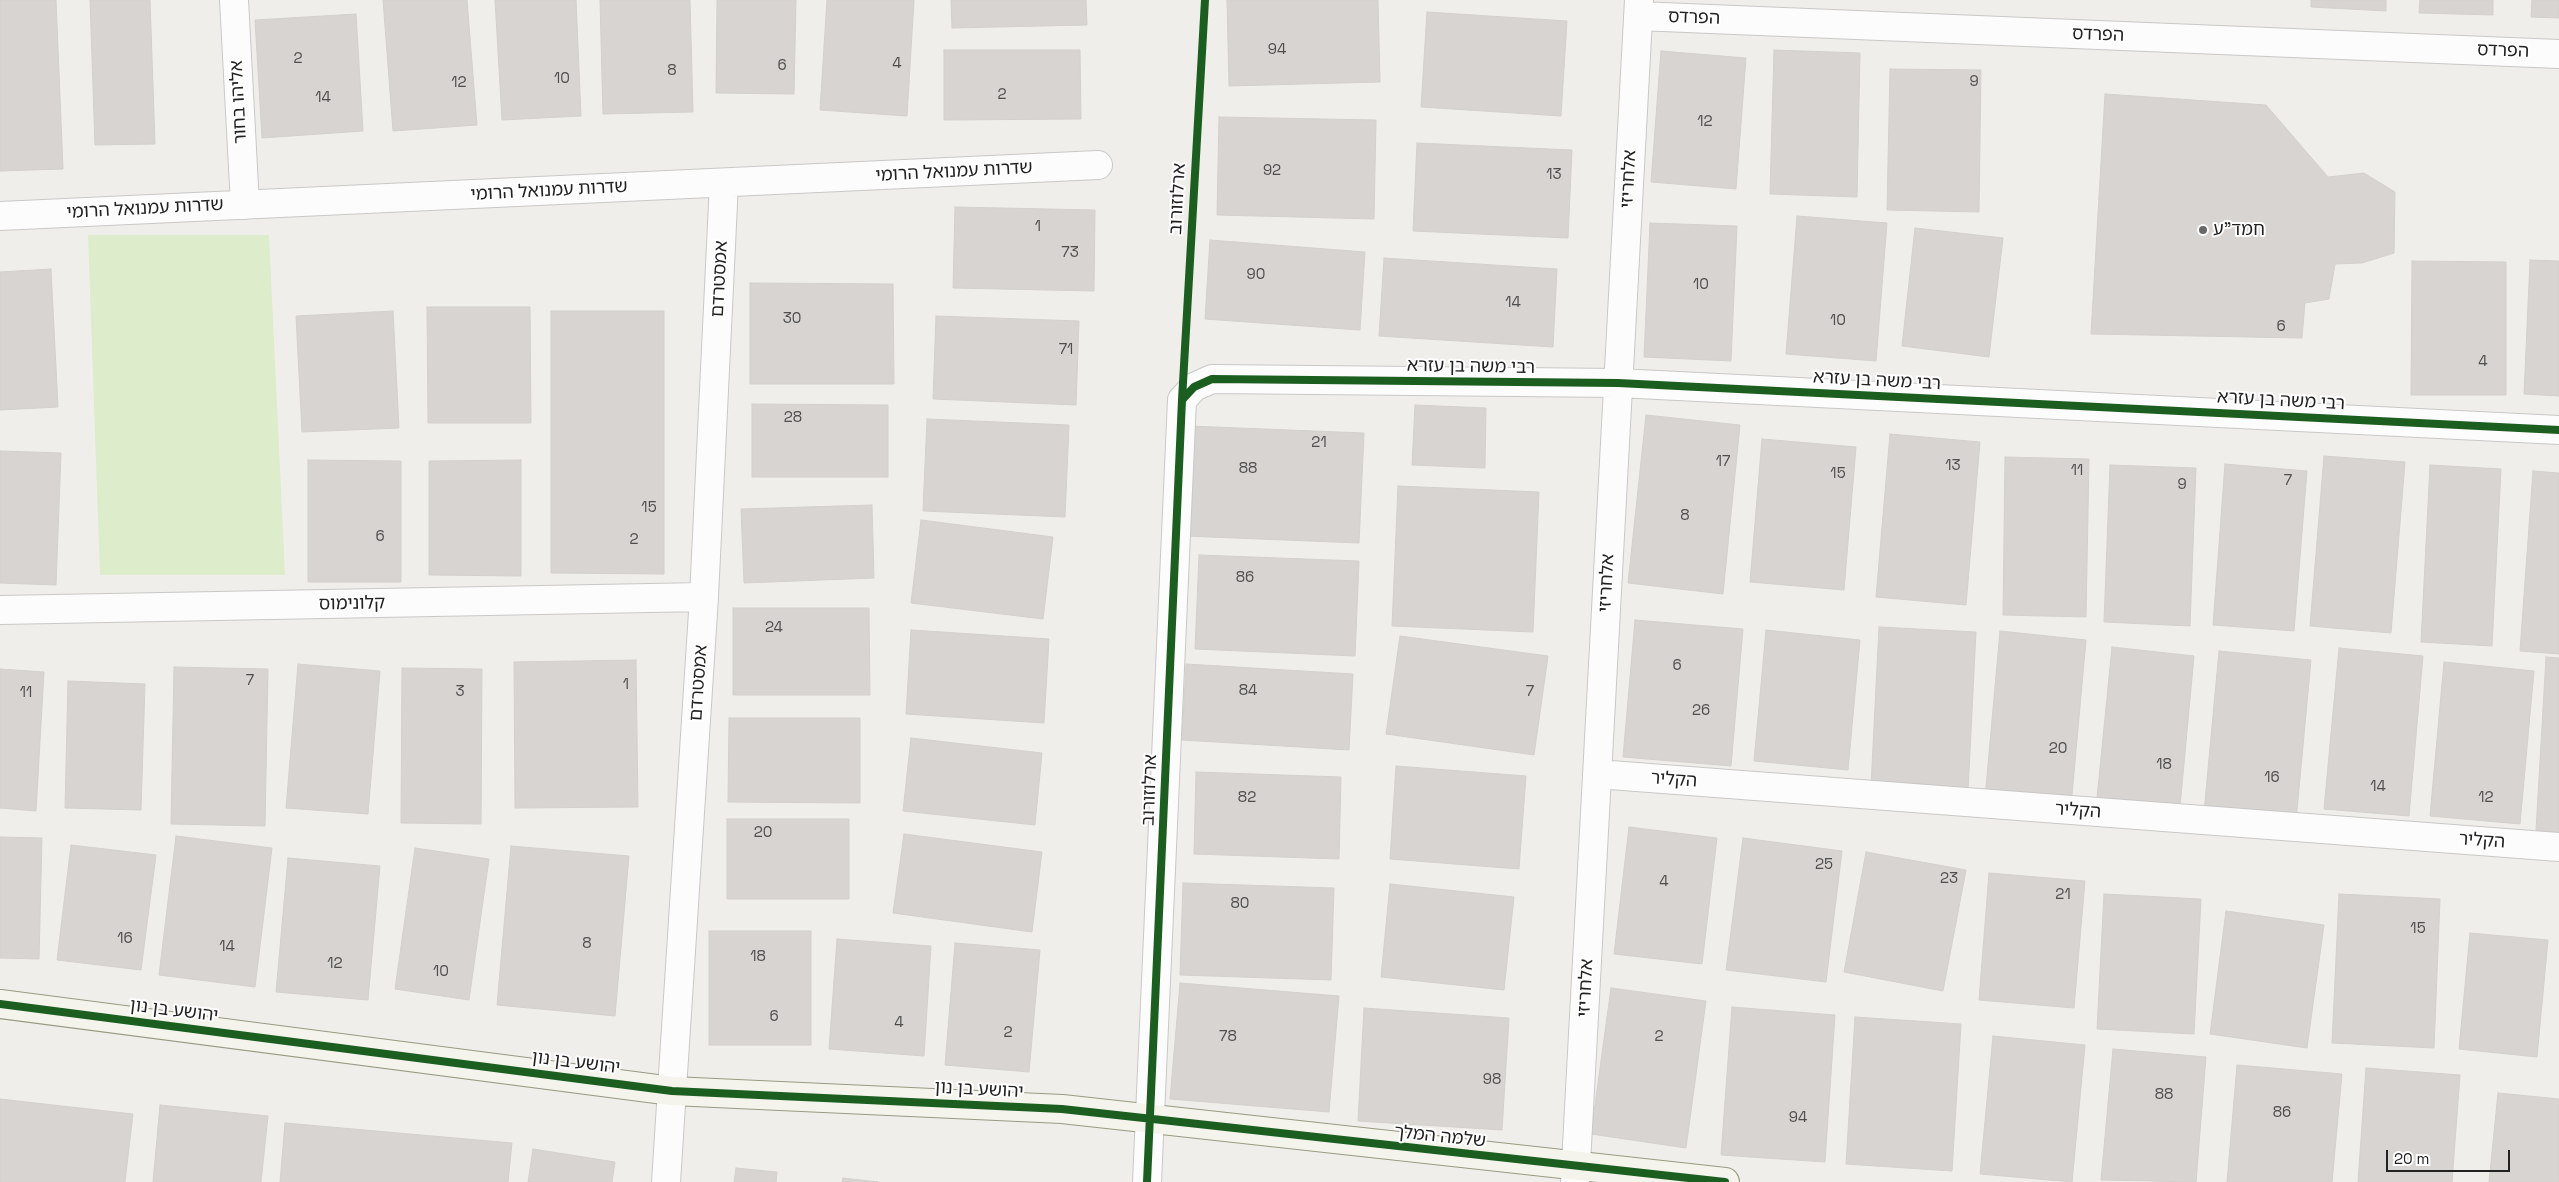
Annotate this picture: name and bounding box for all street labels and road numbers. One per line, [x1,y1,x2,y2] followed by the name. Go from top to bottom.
[1668,6,1720,30] street label: הפרדס
[2072,23,2124,47] street label: הפרדס
[2477,39,2529,63] street label: הפרדס
[226,60,252,144] street label: אליהו בחור
[1617,149,1641,209] street label: אלחריזי
[875,157,1033,187] street label: שדרות עמנואל הרומי
[1165,163,1191,235] street label: ארלוזורוב
[470,176,628,206] street label: שדרות עמנואל הרומי
[66,194,224,224] street label: שדרות עמנואל הרומי
[707,240,733,318] street label: אמסטרדם
[1407,355,1535,379] street label: רבי משה בן עזרא
[1812,367,1942,395] street label: רבי משה בן עזרא
[2216,387,2346,415] street label: רבי משה בן עזרא
[1595,553,1619,613] street label: אלחריזי
[319,593,385,615] street label: קלונימוס
[686,644,712,722] street label: אמסטרדם
[1138,754,1162,826] street label: ארלוזורוב
[1650,768,1698,792] street label: הקליר
[2054,799,2102,823] street label: הקליר
[2458,829,2506,853] street label: הקליר
[1574,958,1598,1018] street label: אלחריזי
[128,995,220,1027] street label: יהושע בן נון
[530,1047,622,1079] street label: יהושע בן נון
[934,1077,1024,1103] street label: יהושע בן נון
[1393,1121,1487,1153] street label: שלמה המלך

